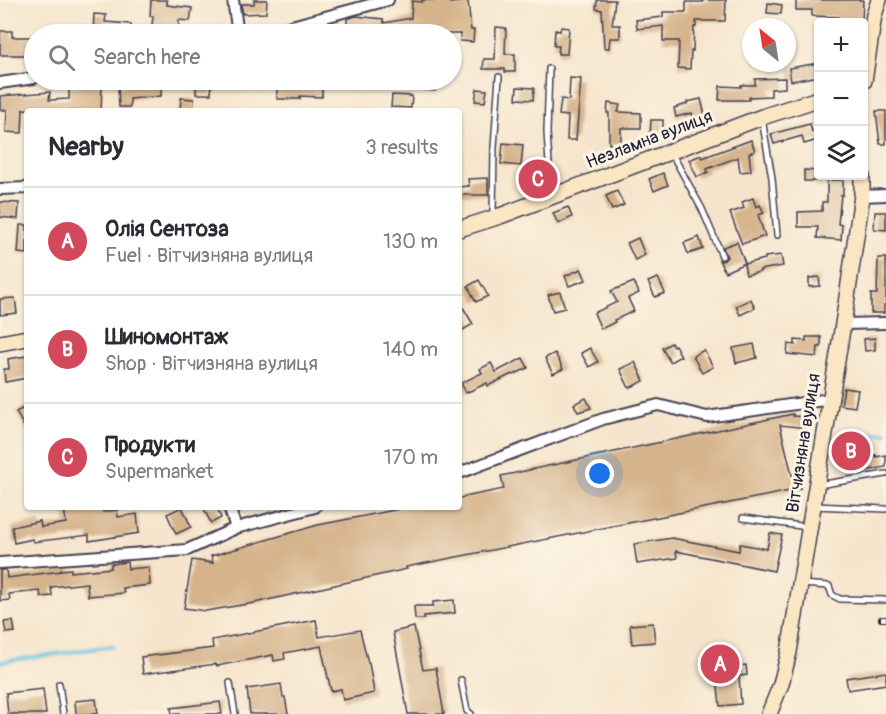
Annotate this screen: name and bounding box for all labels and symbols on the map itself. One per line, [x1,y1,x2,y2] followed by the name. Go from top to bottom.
[742,18,796,72] north arrow
[583,105,716,174] street label: Незламна вулиця
[518,156,558,201] pin: C
[781,372,826,514] street label: Вітчизняна вулиця
[832,428,870,474] pin: B
[585,459,614,488] your location
[700,642,740,686] pin: A

